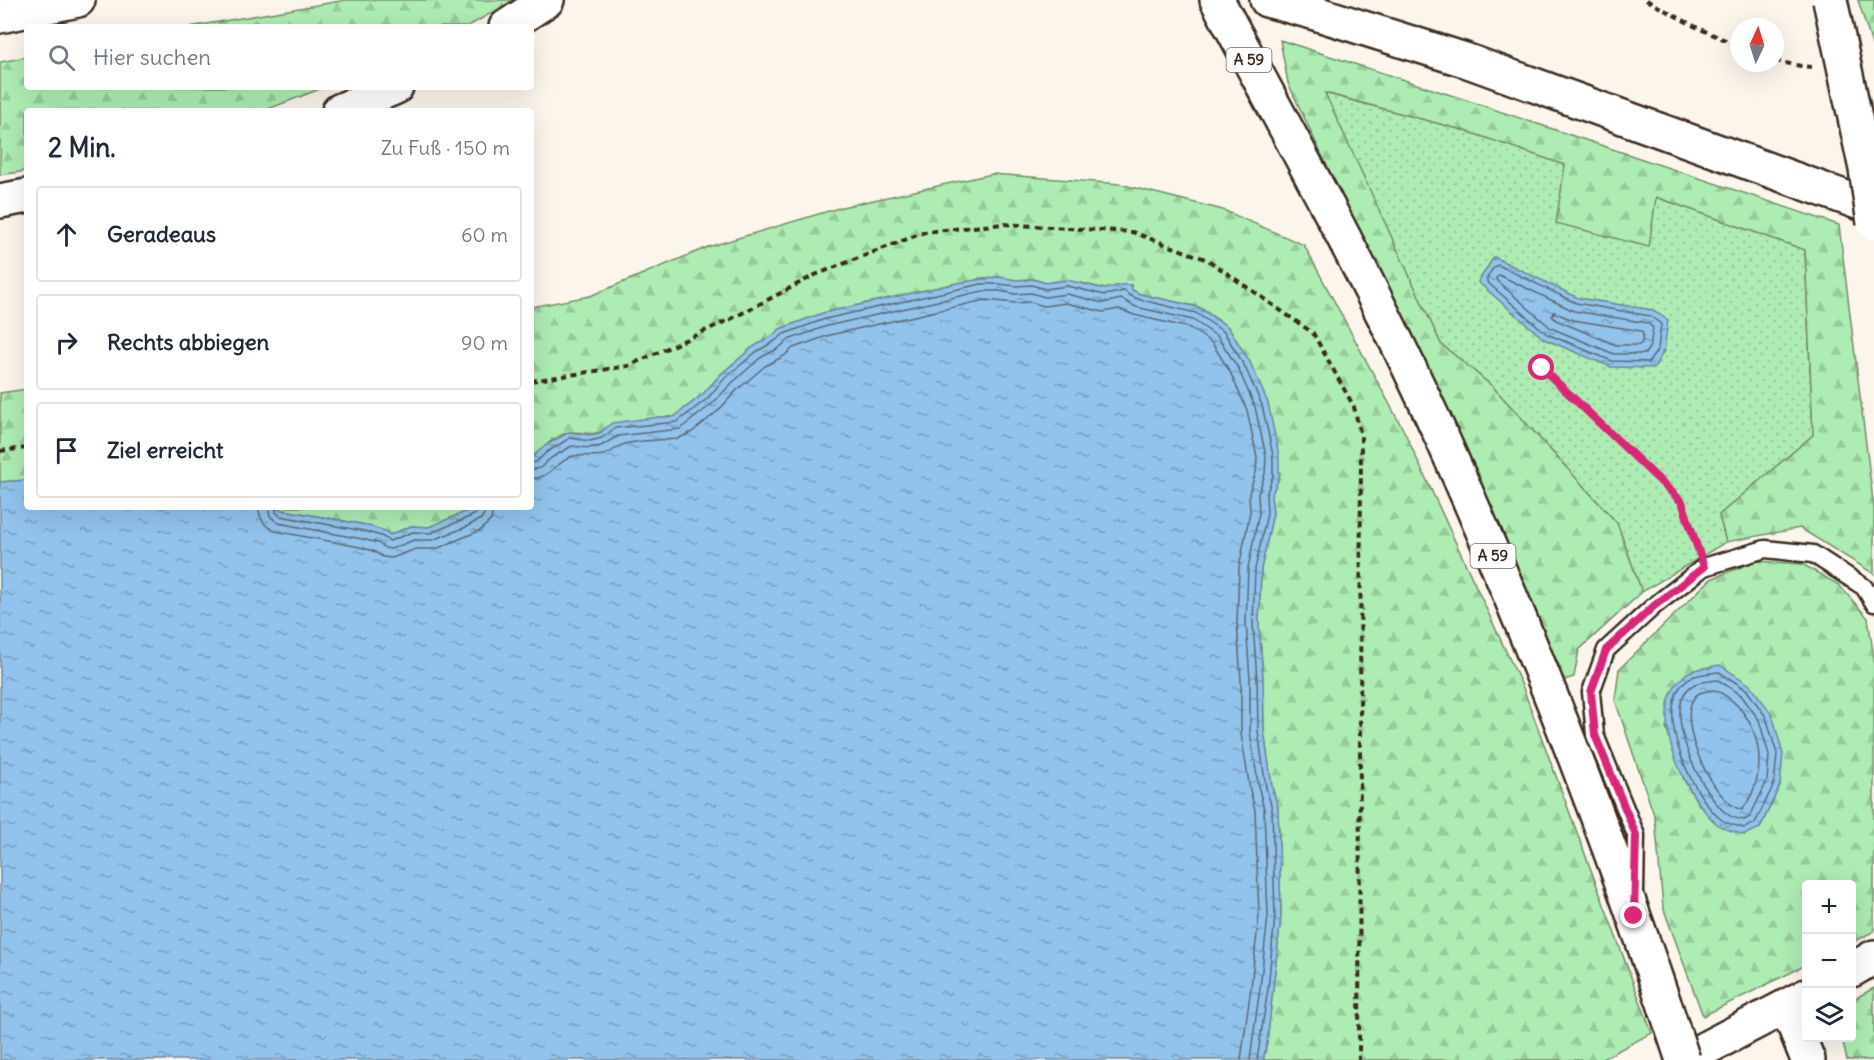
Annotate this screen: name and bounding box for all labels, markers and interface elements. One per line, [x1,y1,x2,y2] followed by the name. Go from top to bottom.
[1730,18,1784,72] north arrow
[24,24,534,90] search box
[45,41,78,74] icon: search
[93,43,211,71] text: Hier suchen
[1226,48,1272,72] road number: A 59
[48,131,116,164] text: 2 Min.
[381,135,510,160] text: Zu Fuß · 150 m
[50,218,83,251] icon: ahead
[107,220,216,248] text: Geradeaus
[461,222,508,247] text: 60 m
[50,326,83,359] icon: right
[107,328,269,356] text: Rechts abbiegen
[461,330,508,355] text: 90 m
[1528,354,1554,380] route start
[50,434,83,467] icon: arrive
[107,436,224,464] text: Ziel erreicht
[1470,544,1516,568] road number: A 59
[1802,880,1856,1042] map controls
[1802,880,1856,934] button: +
[1620,902,1646,928] route end
[1802,934,1856,988] button: −
[1802,988,1856,1042] button: layers

